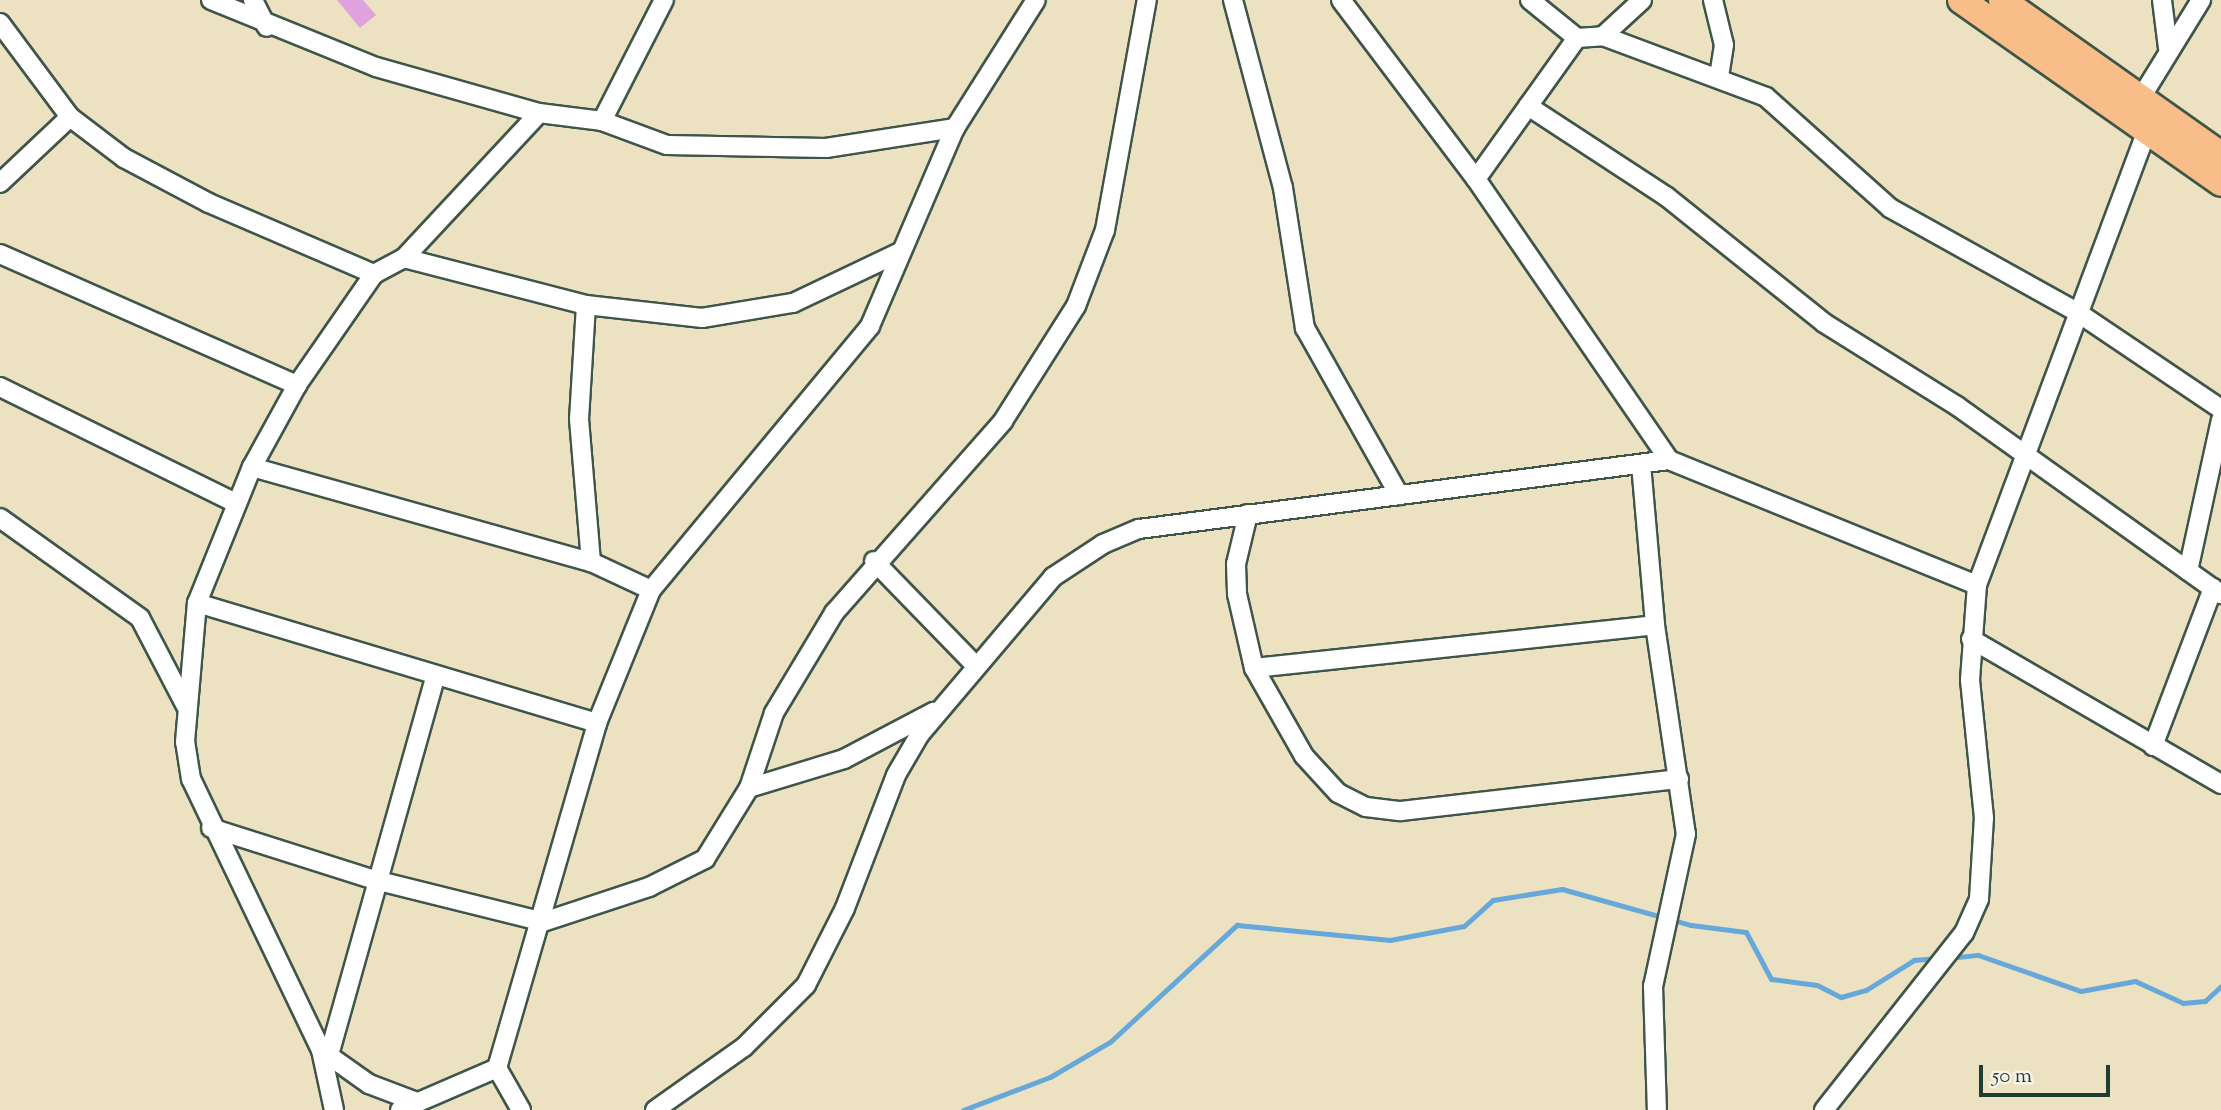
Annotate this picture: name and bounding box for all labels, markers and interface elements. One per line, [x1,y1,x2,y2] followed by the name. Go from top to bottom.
[1983,1050,2114,1094] scale bar
[1992,1062,2032,1092] text: 50 m

